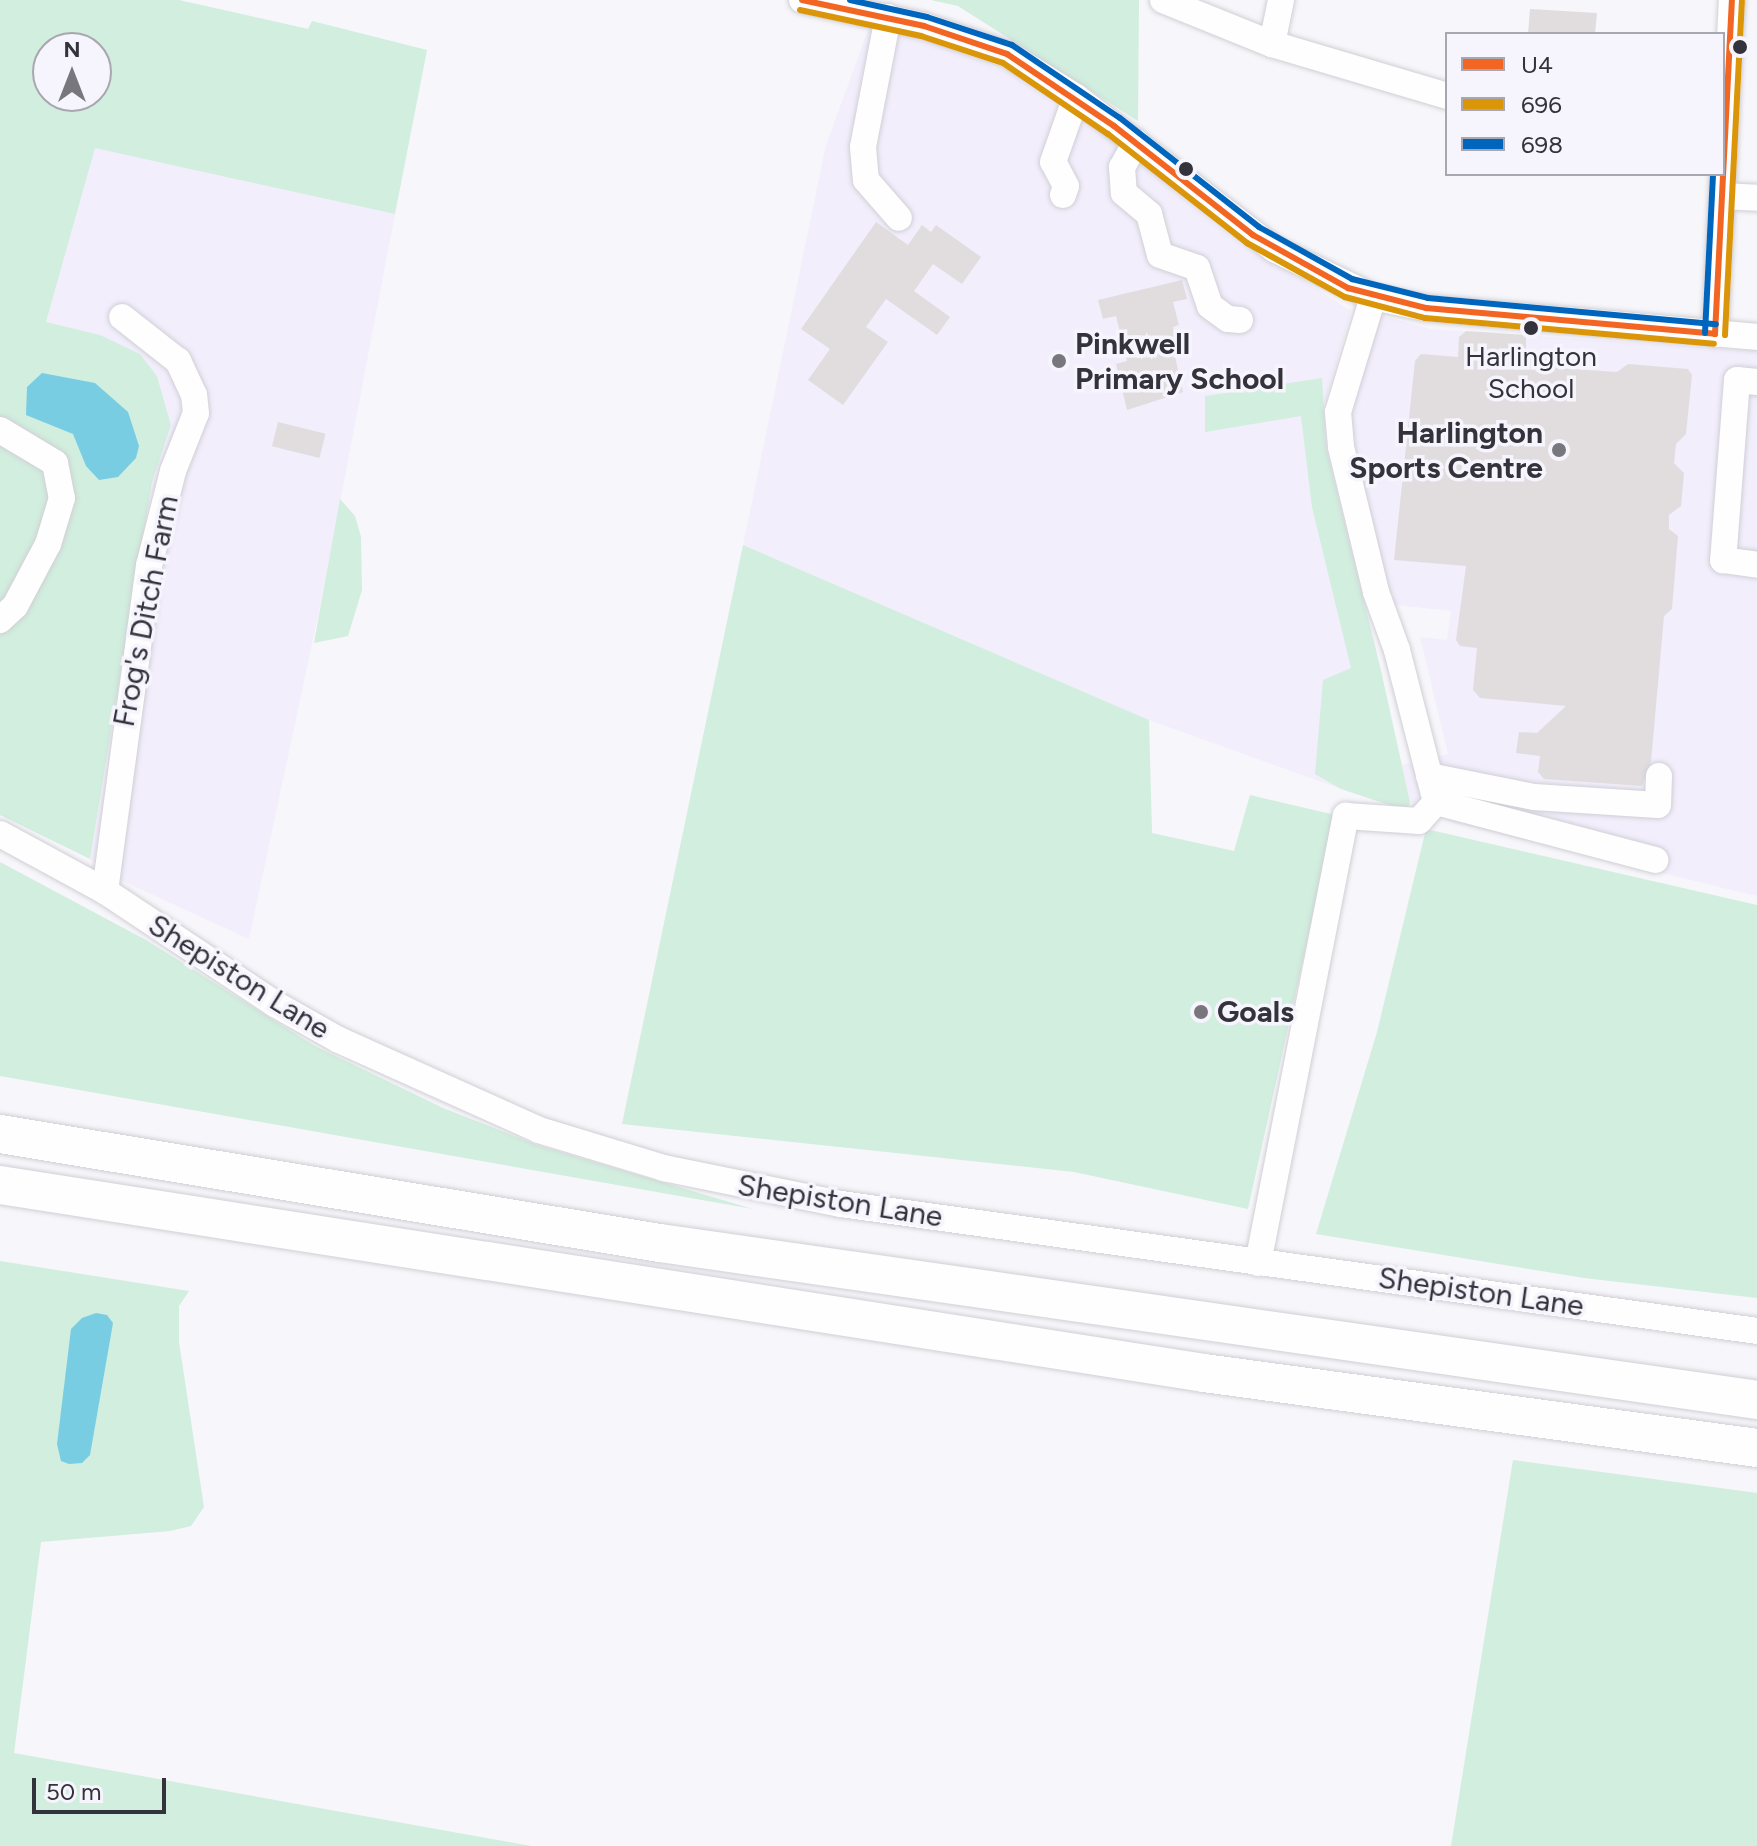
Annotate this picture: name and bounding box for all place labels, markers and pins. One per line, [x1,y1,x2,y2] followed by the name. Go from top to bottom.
[1732,39,1748,55] unlabelled marker
[1178,161,1194,177] unlabelled marker
[1523,320,1539,336] marker: Harlington School
[1075,326,1284,396] place label: Pinkwell Primary School
[1465,339,1597,405] place label: Harlington School
[1050,352,1068,370] marker: Pinkwell Primary School
[1349,415,1543,486] place label: Harlington Sports Centre
[1550,441,1568,459] marker: Harlington Sports Centre
[1217,994,1294,1030] place label: Goals
[1192,1003,1210,1021] marker: Goals

